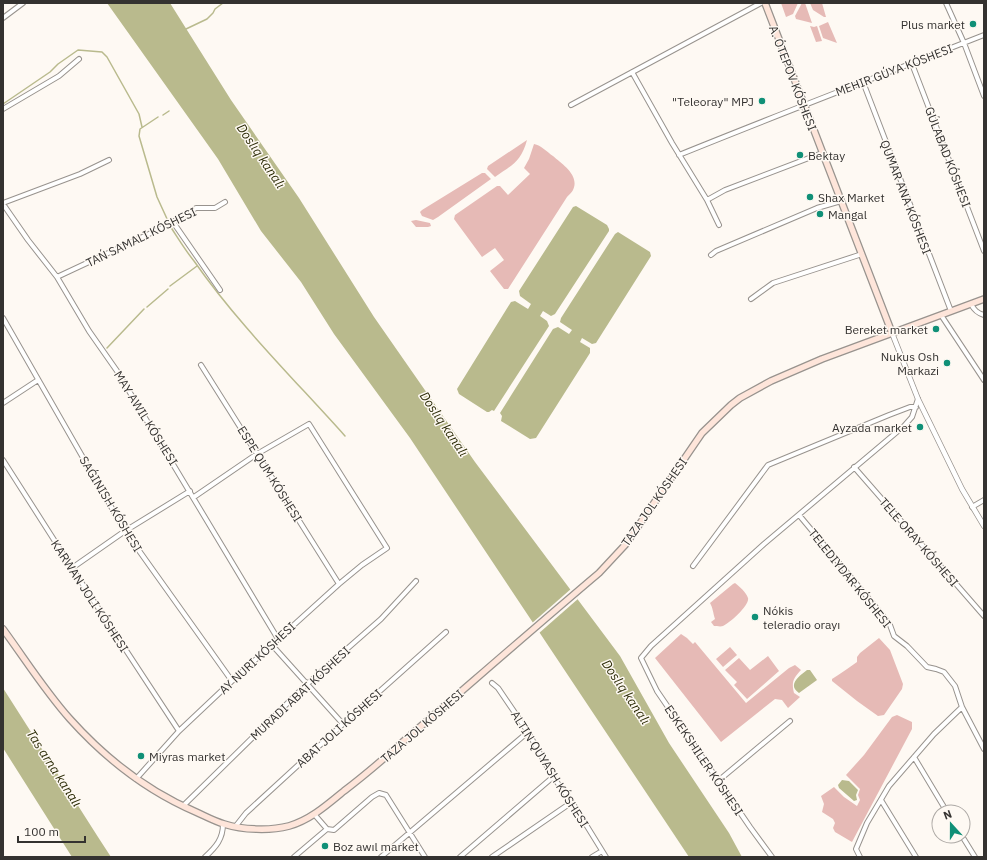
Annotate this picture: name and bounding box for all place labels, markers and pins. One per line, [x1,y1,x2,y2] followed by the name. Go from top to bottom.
[901,17,965,32] place label: Plus market
[968,19,978,29] marker: Plus market
[672,94,754,109] place label: "Teleoray" MPJ
[757,96,767,106] marker: "Teleoray" MPJ
[808,148,845,163] place label: Bektay
[795,150,805,160] marker: Bektay
[818,190,885,205] place label: Shax Market
[805,192,815,202] marker: Shax Market
[828,207,867,222] place label: Mangal
[815,209,825,219] marker: Mangal
[845,322,928,337] place label: Bereket market
[931,324,941,334] marker: Bereket market
[881,349,939,378] place label: Nukus Osh Markazi
[942,358,952,368] marker: Nukus Osh Markazi
[832,420,912,435] place label: Ayzada market
[915,422,925,432] marker: Ayzada market
[763,603,840,632] place label: Nókis teleradio orayı
[750,612,760,622] marker: Nókis teleradio orayı
[149,749,225,764] place label: Miyras market
[136,751,146,761] marker: Miyras market
[333,839,419,854] place label: Boz awıl market
[320,841,330,851] marker: Boz awıl market

